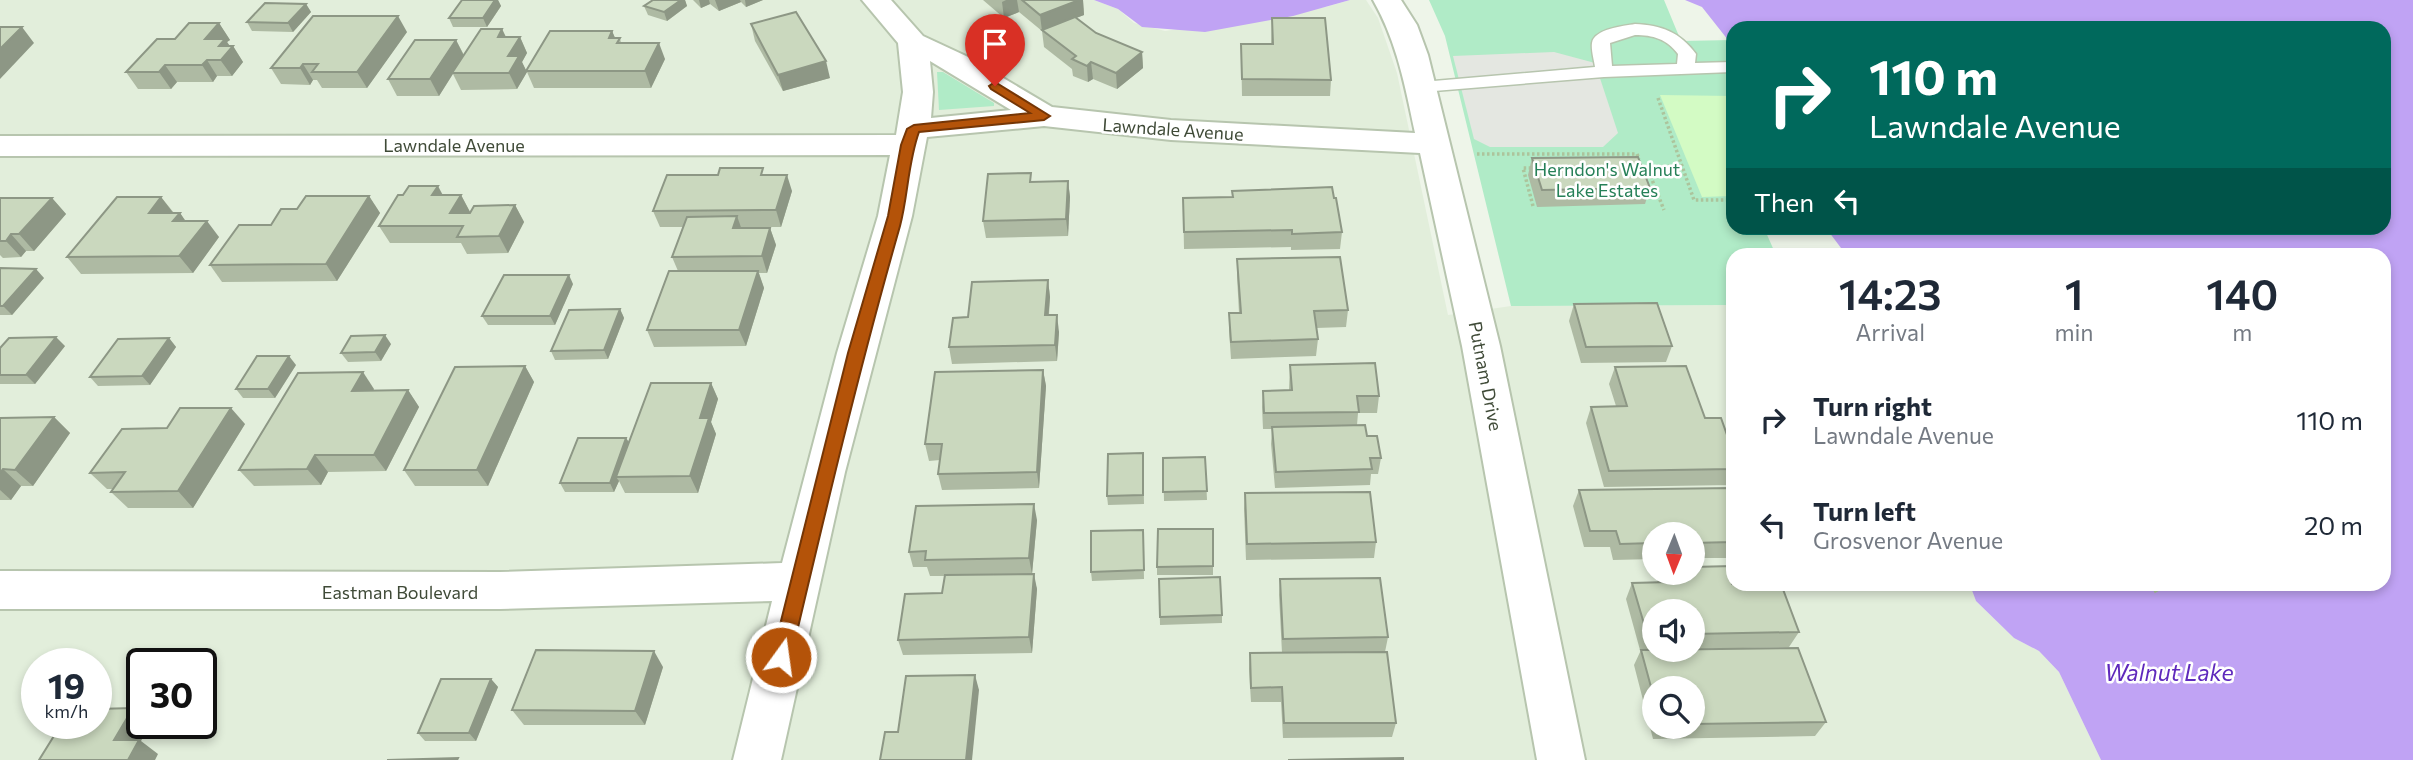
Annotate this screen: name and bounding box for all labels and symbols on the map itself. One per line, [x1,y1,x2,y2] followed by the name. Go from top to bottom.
[965,14,1025,86] pin
[1102,113,1244,145] street label: Lawndale Avenue
[383,134,525,156] street label: Lawndale Avenue
[1534,158,1680,201] park label: Herndon's Walnut Lake Estates
[1465,319,1507,433] street label: Putnam Drive
[1642,522,1704,584] north arrow
[322,581,478,603] street label: Eastman Boulevard
[744,620,818,694] position arrow
[126,648,217,739] speed limit sign: 30
[2104,658,2234,686] water label: Walnut Lake

